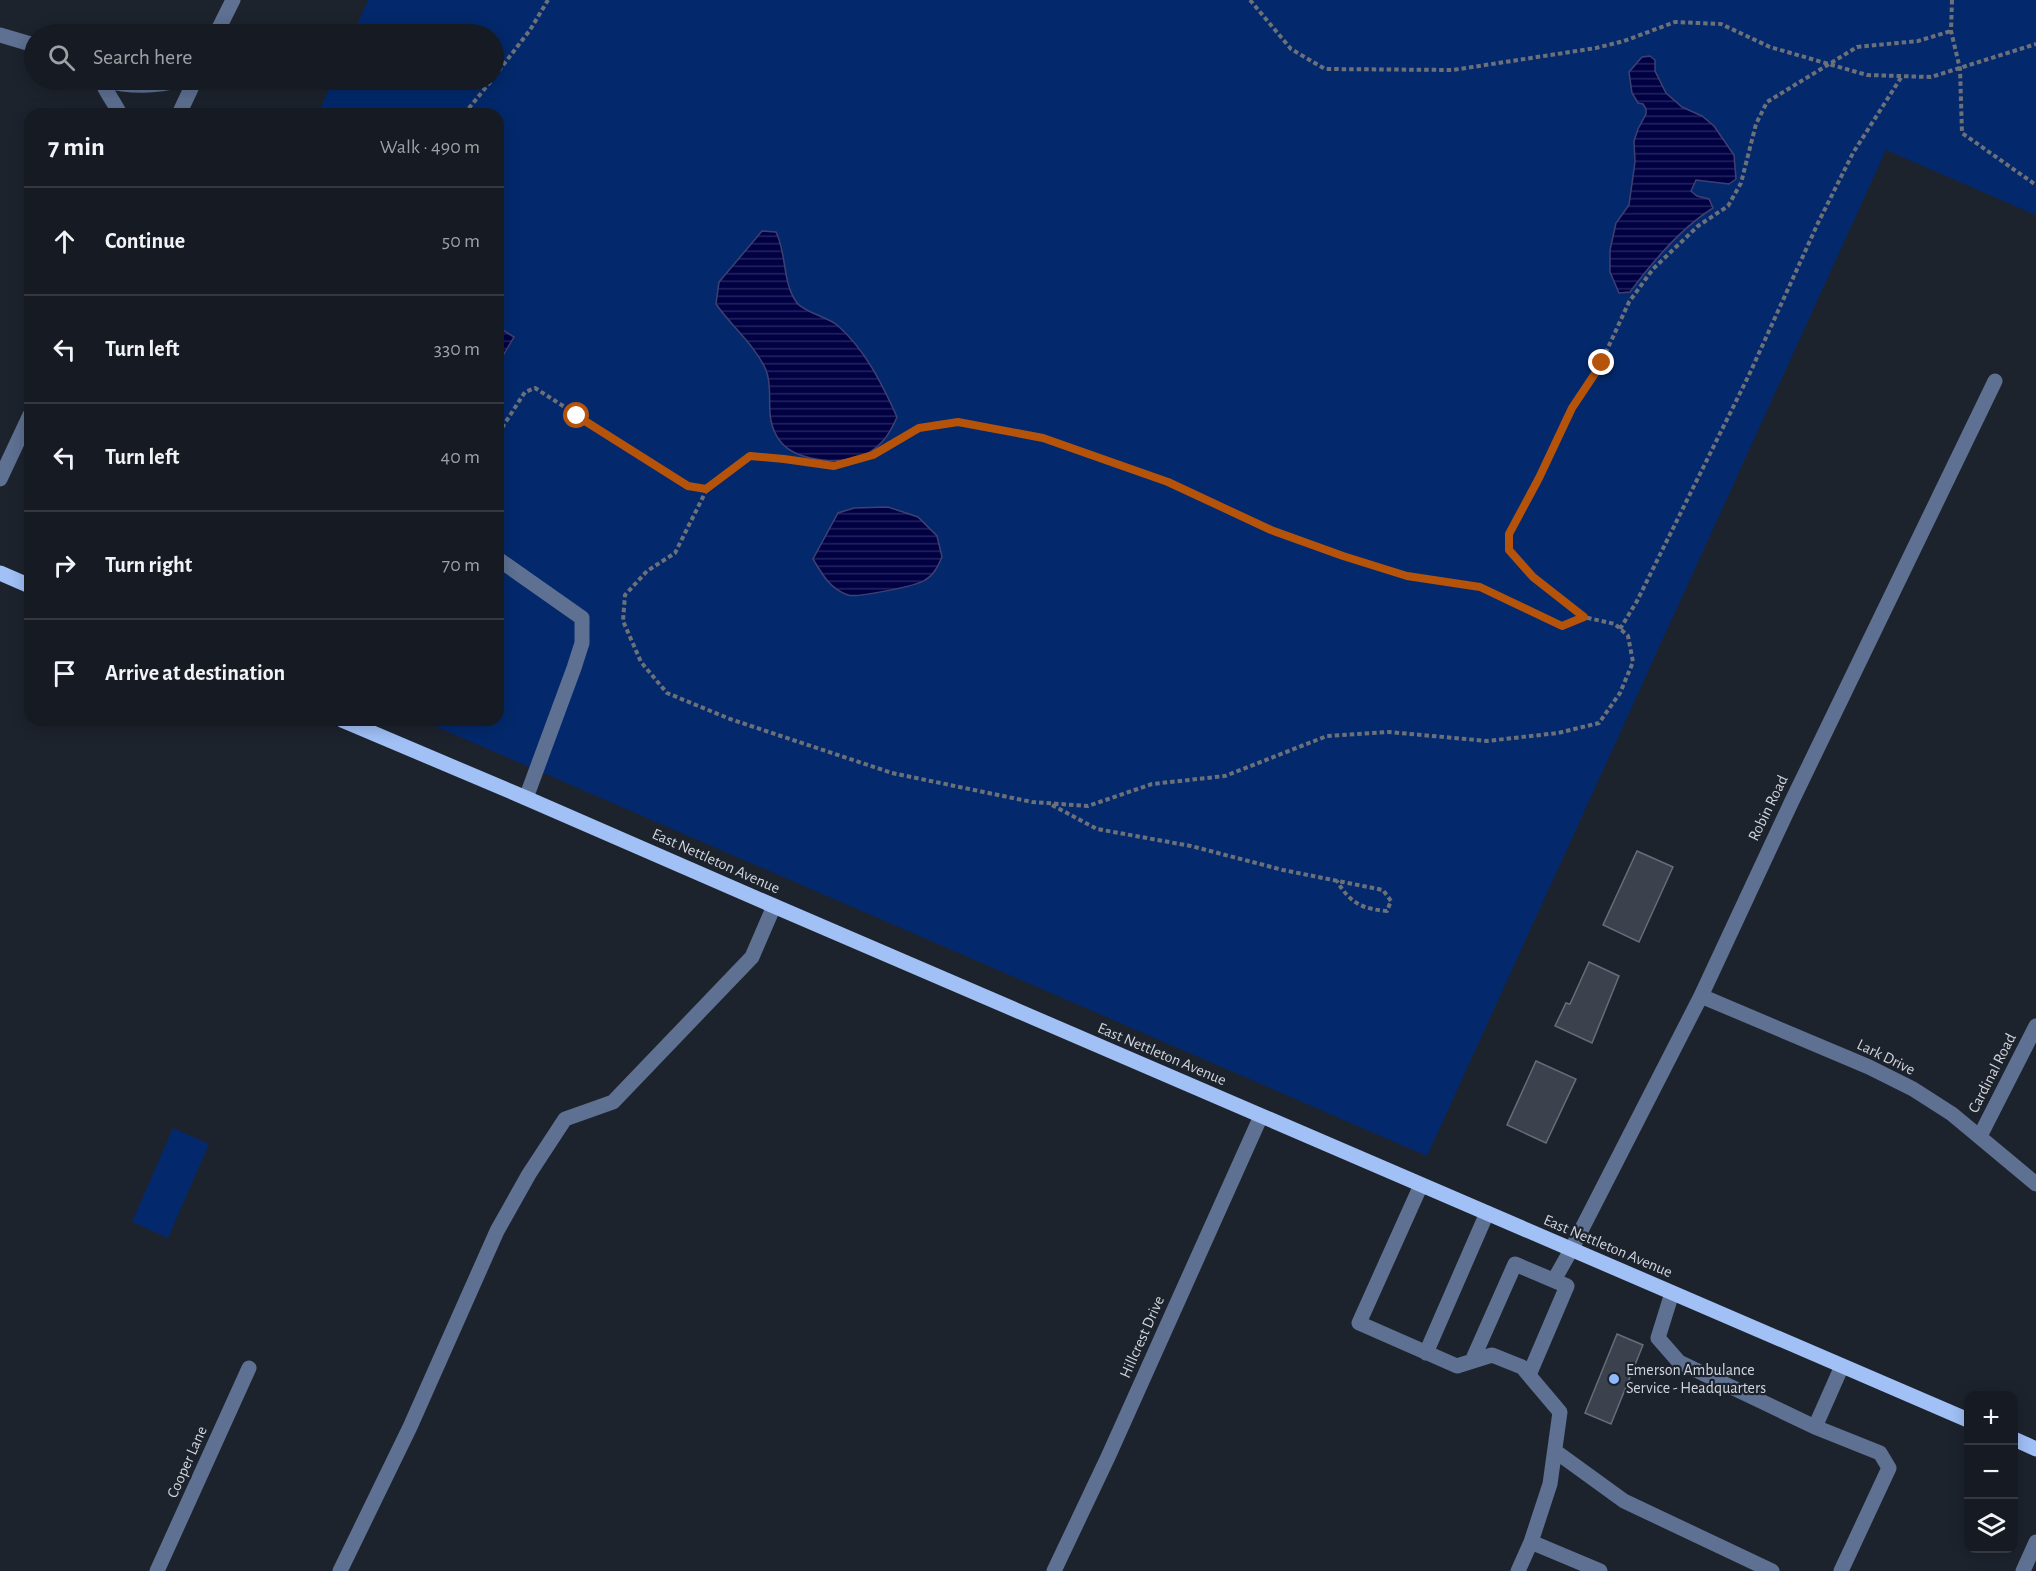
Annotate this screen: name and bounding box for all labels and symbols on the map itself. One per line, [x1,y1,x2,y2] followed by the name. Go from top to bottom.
[1588,349,1614,375] route end
[563,402,589,428] route start
[1745,773,1791,843] street label: Robin Road
[650,826,782,896] street label: East Nettleton Avenue
[1095,1020,1229,1088] street label: East Nettleton Avenue
[1965,1031,2019,1115] street label: Cardinal Road
[1854,1036,1918,1078] street label: Lark Drive
[1541,1212,1675,1280] street label: East Nettleton Avenue
[1117,1293,1167,1381] street label: Hillcrest Drive
[1626,1362,1766,1396] place label: Emerson Ambulance Service - Headquarters
[1607,1372,1621,1386] marker: Emerson Ambulance Service - Headquarters
[164,1424,210,1500] street label: Cooper Lane

